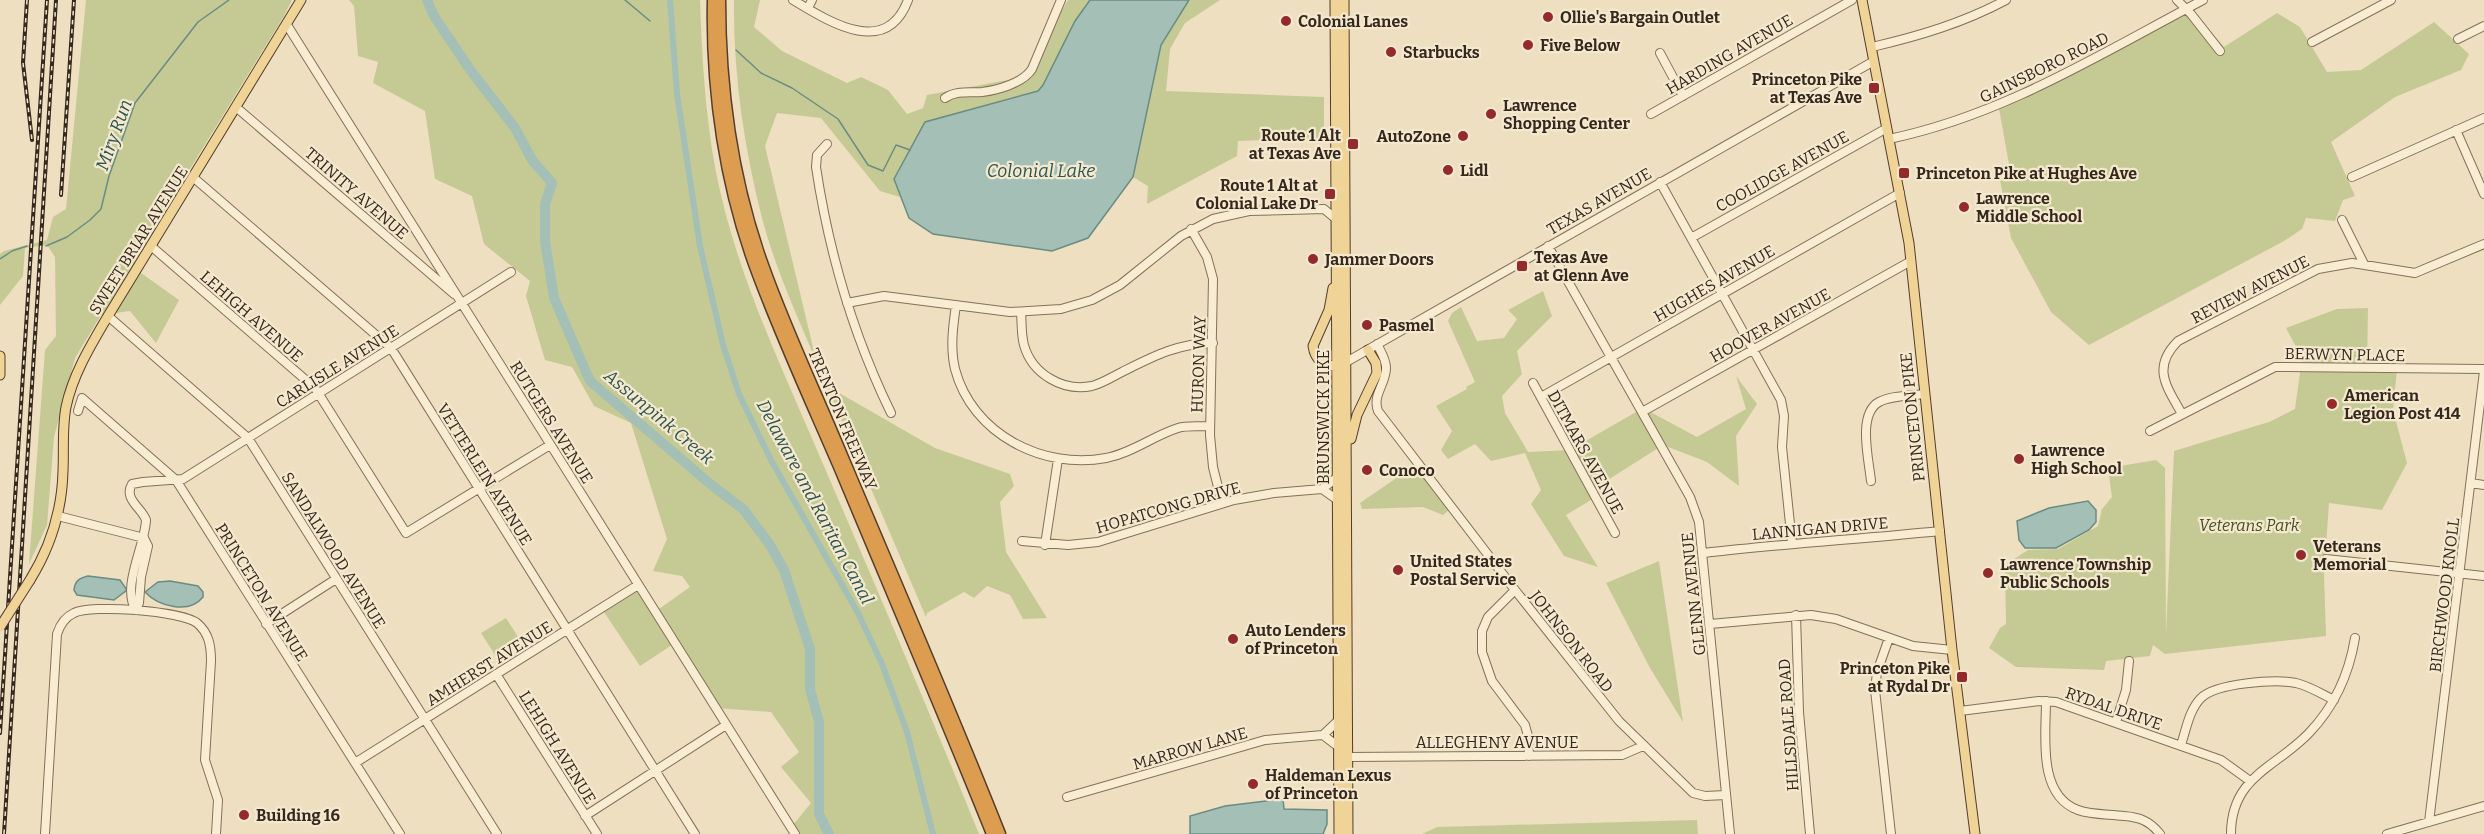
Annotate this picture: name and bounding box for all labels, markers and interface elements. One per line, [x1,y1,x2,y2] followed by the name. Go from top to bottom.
[1560,8,1721,27] place label: Ollie's Bargain Outlet
[1541,10,1555,24] marker: Ollie's Bargain Outlet
[1662,10,1796,98] street label: HARDING AVENUE
[1298,12,1408,31] place label: Colonial Lanes
[1279,14,1293,28] marker: Colonial Lanes
[1977,28,2112,107] street label: GAINSBORO ROAD
[1540,36,1621,55] place label: Five Below
[1521,38,1535,52] marker: Five Below
[1403,43,1480,62] place label: Starbucks
[1384,45,1398,59] marker: Starbucks
[1752,70,1862,107] place label: Princeton Pike at Texas Ave
[1867,81,1881,95] marker: Princeton Pike at Texas Ave
[91,96,137,174] water label: Miry Run
[1503,96,1631,133] place label: Lawrence Shopping Center
[1484,107,1498,121] marker: Lawrence Shopping Center
[1249,126,1342,163] place label: Route 1 Alt at Texas Ave
[1376,127,1451,146] place label: AutoZone
[1712,127,1852,216] street label: COOLIDGE AVENUE
[1456,129,1470,143] marker: AutoZone
[1346,137,1360,151] marker: Route 1 Alt at Texas Ave
[301,143,412,243] street label: TRINITY AVENUE
[987,160,1095,182] water label: Colonial Lake
[1460,161,1489,180] place label: Lidl
[85,163,192,318] street label: SWEET BRIAR AVENUE
[1441,163,1455,177] marker: Lidl
[1544,164,1655,239] street label: TEXAS AVENUE
[1916,164,2137,183] place label: Princeton Pike at Hughes Ave
[1897,166,1911,180] marker: Princeton Pike at Hughes Ave
[1196,176,1319,213] place label: Route 1 Alt at Colonial Lake Dr
[1323,187,1337,201] marker: Route 1 Alt at Colonial Lake Dr
[1976,189,2082,226] place label: Lawrence Middle School
[1957,200,1971,214] marker: Lawrence Middle School
[1650,241,1778,326] street label: HUGHES AVENUE
[1534,248,1629,285] place label: Texas Ave at Glenn Ave
[1324,250,1434,269] place label: Jammer Doors
[2188,251,2312,327] street label: REVIEW AVENUE
[1306,252,1320,266] marker: Jammer Doors
[1515,259,1529,273] marker: Texas Ave at Glenn Ave
[196,267,307,366] street label: LEHIGH AVENUE
[1707,284,1834,366] street label: HOOVER AVENUE
[1187,314,1210,413] street label: HURON WAY
[1379,316,1434,335] place label: Pasmel
[1360,318,1374,332] marker: Pasmel
[272,321,402,412] street label: CARLISLE AVENUE
[2285,344,2405,365] street label: BERWYN PLACE
[804,345,881,494] street label: TRENTON FREEWAY
[1314,349,1333,485] street label: BRUNSWICK PIKE
[1896,351,1929,482] street label: PRINCETON PIKE
[506,357,597,487] street label: RUTGERS AVENUE
[599,364,718,469] water label: Assunpink Creek
[2344,386,2461,423] place label: American Legion Post 414
[1544,387,1627,517] street label: DITMARS AVENUE
[752,396,878,608] water label: Delaware and Raritan Canal
[2325,397,2339,411] marker: American Legion Post 414
[433,400,536,549] street label: VETTERLEIN AVENUE
[2031,441,2122,478] place label: Lawrence High School
[2012,452,2026,466] marker: Lawrence High School
[1379,461,1435,480] place label: Conoco
[1360,463,1374,477] marker: Conoco
[278,468,390,632] street label: SANDALWOOD AVENUE
[1094,478,1243,537] street label: HOPATCONG DRIVE
[1751,513,1889,544] street label: LANNIGAN DRIVE
[2199,516,2300,535] park label: Veterans Park
[2426,516,2463,673] street label: BIRCHWOOD KNOLL
[211,520,312,665] street label: PRINCETON AVENUE
[1678,531,1709,657] street label: GLENN AVENUE
[2313,537,2386,574] place label: Veterans Memorial
[2294,548,2308,562] marker: Veterans Memorial
[1410,552,1516,589] place label: United States Postal Service
[2000,555,2152,592] place label: Lawrence Township Public Schools
[1391,563,1405,577] marker: United States Postal Service
[1981,566,1995,580] marker: Lawrence Township Public Schools
[1525,586,1617,696] street label: JOHNSON ROAD
[423,617,556,710] street label: AMHERST AVENUE
[1245,621,1346,658] place label: Auto Lenders of Princeton
[1226,632,1240,646] marker: Auto Lenders of Princeton
[1774,658,1803,792] street label: HILLSDALE ROAD
[1840,659,1950,696] place label: Princeton Pike at Rydal Dr
[1955,670,1969,684] marker: Princeton Pike at Rydal Dr
[2063,683,2165,734] street label: RYDAL DRIVE
[515,687,600,807] street label: LEHIGH AVENUE
[1131,723,1250,774] street label: MARROW LANE
[1415,733,1579,752] street label: ALLEGHENY AVENUE
[1265,766,1391,803] place label: Haldeman Lexus of Princeton
[1246,777,1260,791] marker: Haldeman Lexus of Princeton
[256,806,340,825] place label: Building 16
[237,808,251,822] marker: Building 16

